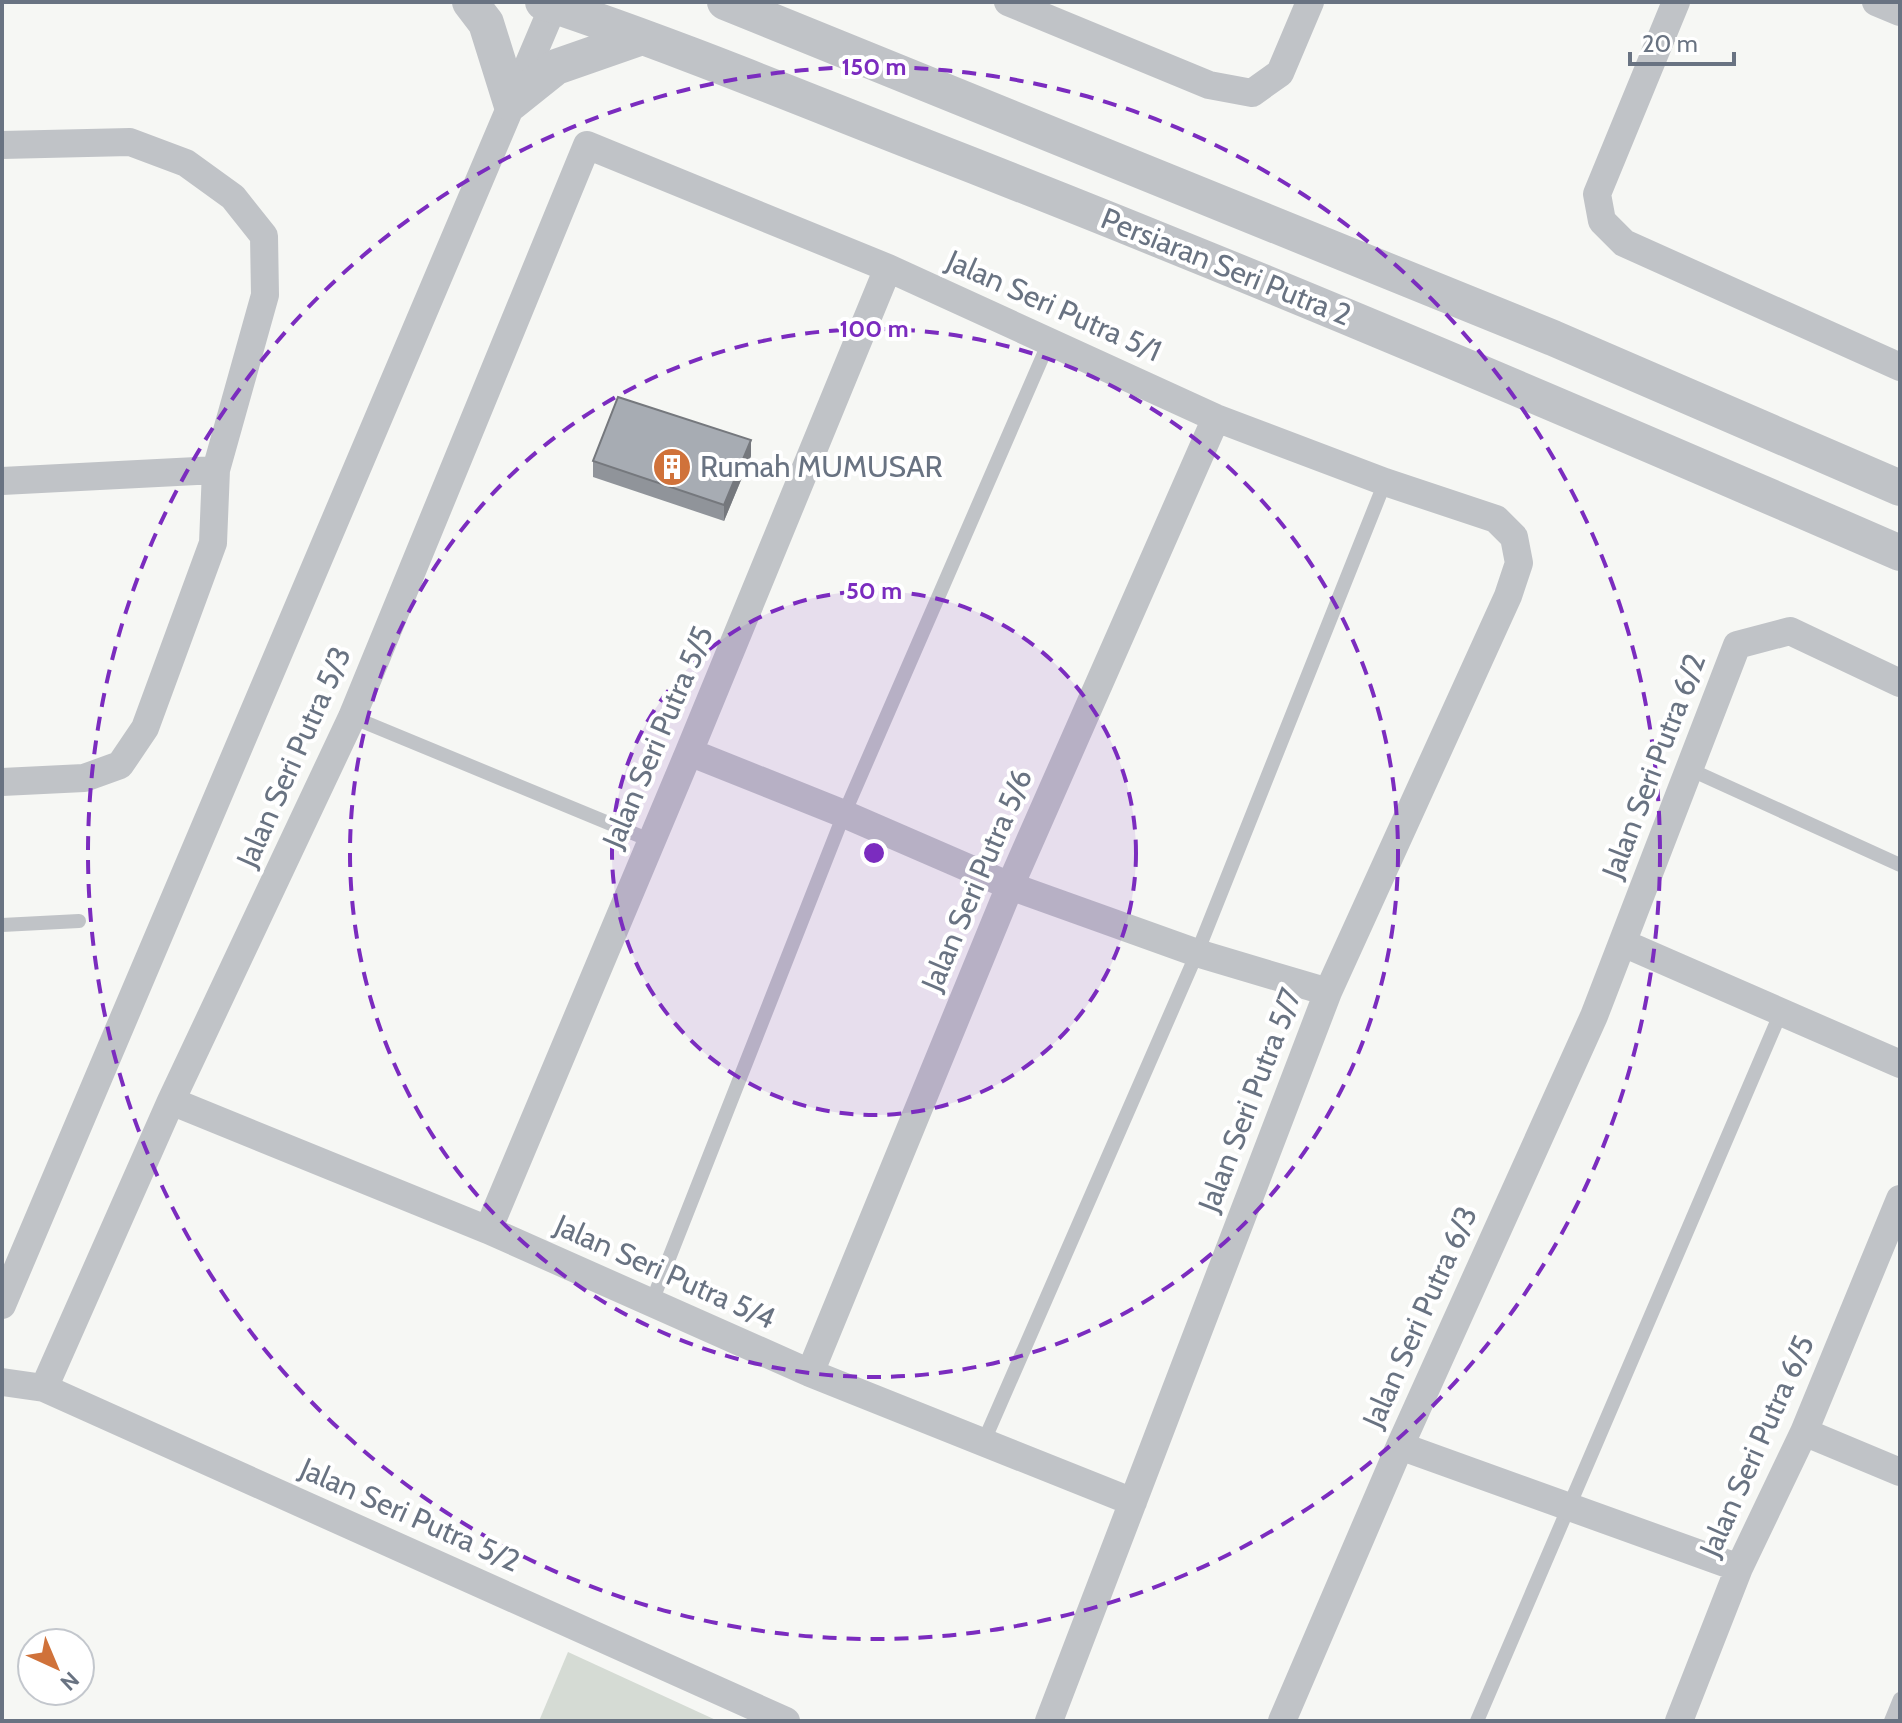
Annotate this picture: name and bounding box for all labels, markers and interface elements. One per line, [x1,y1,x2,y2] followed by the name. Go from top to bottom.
[1630,16,1734,66] scale bar
[1642,29,1698,58] text: 20 m
[842,52,906,81] text: 150 m
[1096,199,1357,334] street label: Persiaran Seri Putra 2
[940,241,1167,369] street label: Jalan Seri Putra 5/1
[839,314,909,343] text: 100 m
[651,446,693,488] building icon: Rumah MUMUSAR
[700,448,943,485] place label: Rumah MUMUSAR
[846,576,902,605] text: 50 m
[594,620,721,854] street label: Jalan Seri Putra 5/5
[228,641,359,874] street label: Jalan Seri Putra 5/3
[1593,648,1713,884] street label: Jalan Seri Putra 6/2
[913,763,1040,997] street label: Jalan Seri Putra 5/6
[860,839,888,867] centre of rings
[1190,983,1309,1218] street label: Jalan Seri Putra 5/7
[1354,1200,1485,1434] street label: Jalan Seri Putra 6/3
[548,1206,781,1337] street label: Jalan Seri Putra 5/4
[1691,1329,1822,1563] street label: Jalan Seri Putra 6/5
[293,1449,526,1580] street label: Jalan Seri Putra 5/2
[16,1627,96,1707] north arrow
[55,1666,85,1696] text: N

